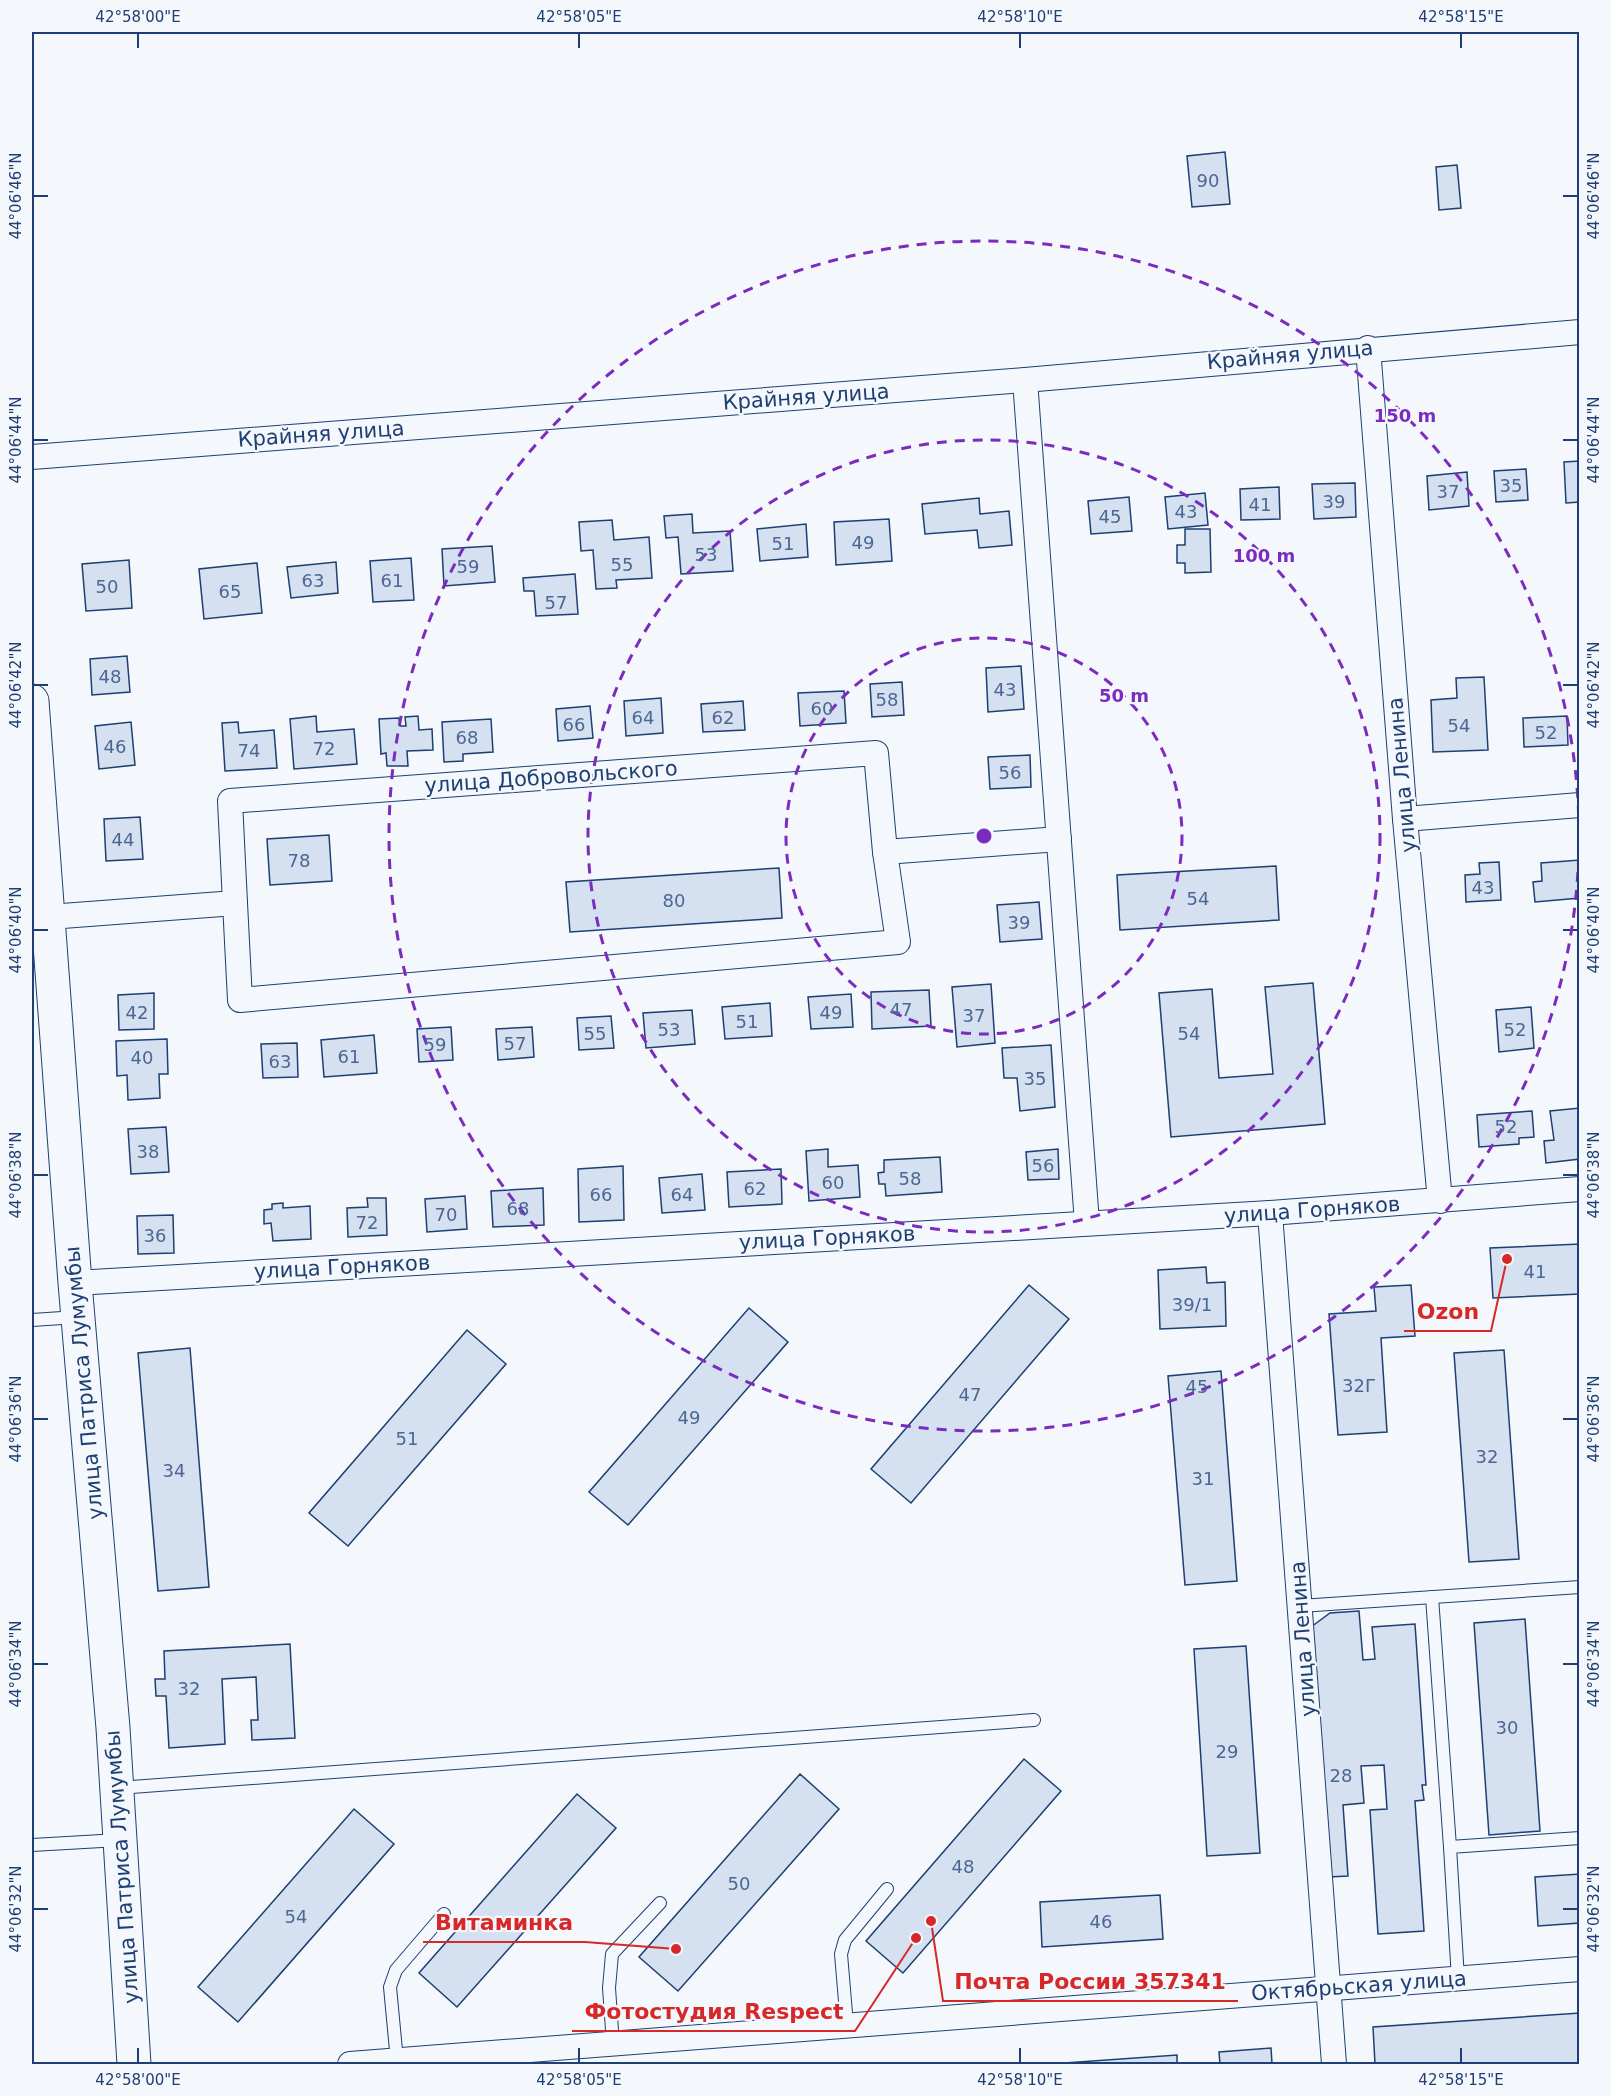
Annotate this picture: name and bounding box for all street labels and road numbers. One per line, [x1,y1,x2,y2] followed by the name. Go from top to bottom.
[1206,336,1374,374] street label: Крайняя улица
[722,379,890,415] street label: Крайняя улица
[237,416,405,452] street label: Крайняя улица
[1383,696,1421,854] street label: улица Ленина
[424,756,678,798] street label: улица Добровольского
[1223,1192,1401,1228] street label: улица Горняков
[738,1221,916,1255] street label: улица Горняков
[60,1245,108,1521] street label: улица Патриса Лумумбы
[253,1250,431,1284] street label: улица Горняков
[1286,1560,1320,1718] street label: улица Ленина
[100,1729,144,2005] street label: улица Патриса Лумумбы
[1251,1967,1467,2005] street label: Октябрьская улица

